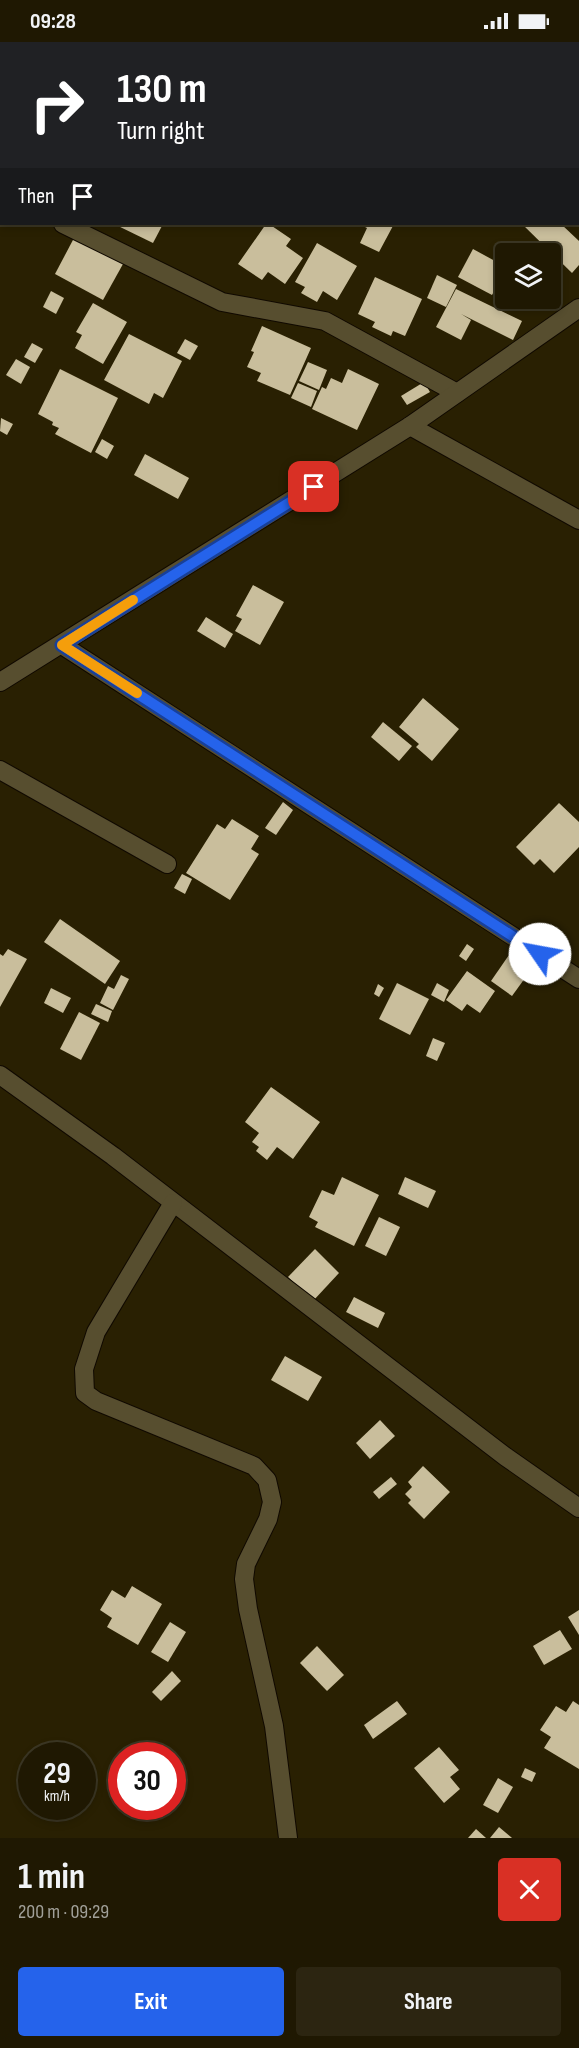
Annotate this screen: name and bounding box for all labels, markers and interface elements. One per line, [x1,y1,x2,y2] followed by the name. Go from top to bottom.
[30,8,76,35] text: 09:28
[117,64,207,115] text: 130 m
[18,66,96,144] icon: right
[117,115,204,147] text: Turn right
[66,180,99,213] icon: arrive
[18,183,54,210] text: Then
[495,243,561,309] map controls
[495,243,561,309] button: layers
[288,461,339,512] pin
[297,470,330,503] icon: arrive
[508,922,572,986] position arrow
[108,1742,186,1820] speed limit sign: 30
[43,1756,71,1792] text: 29
[44,1787,70,1806] text: km/h
[18,1856,85,1899] text: 1 min
[498,1858,561,1921] button: close
[18,1900,109,1924] text: 200 m · 09:29
[18,1967,284,2036] button: Exit
[296,1967,561,2036] button: Share

